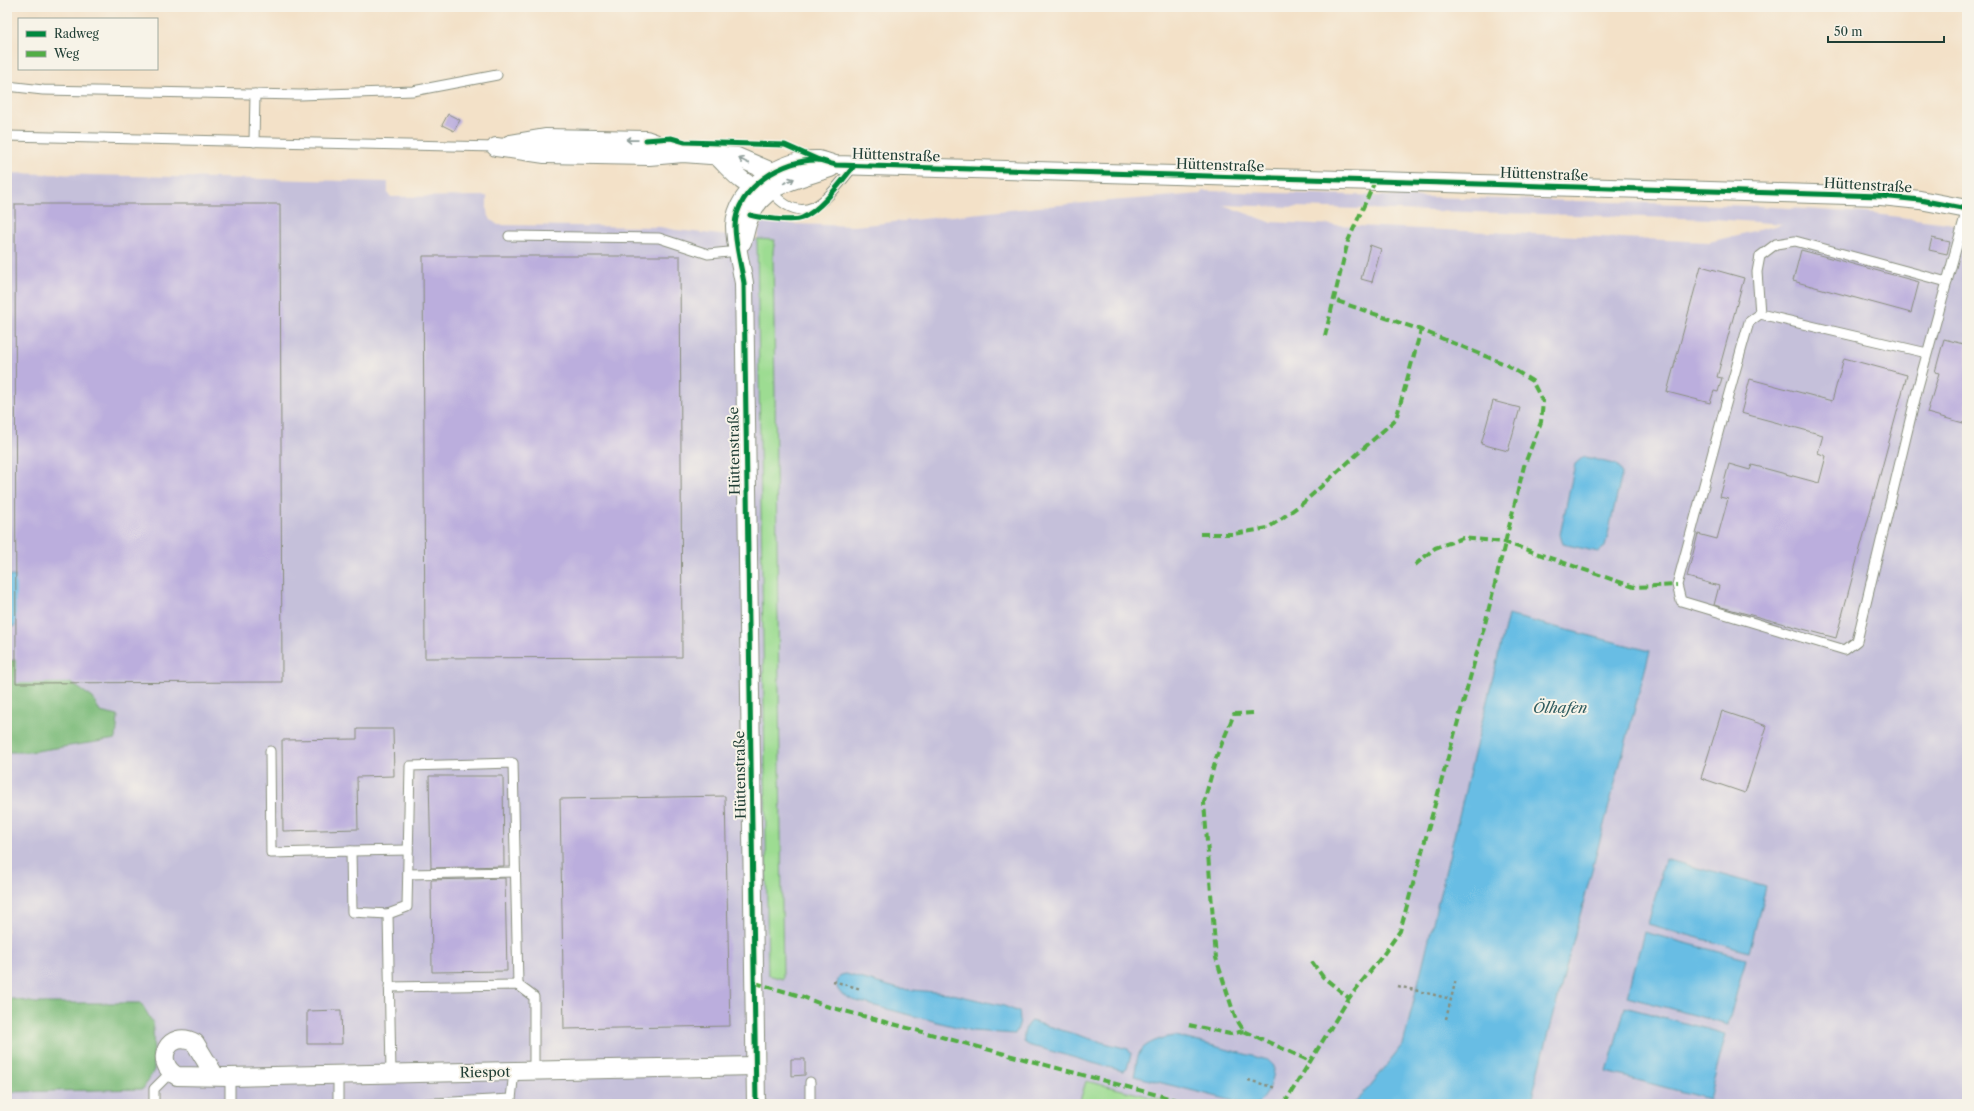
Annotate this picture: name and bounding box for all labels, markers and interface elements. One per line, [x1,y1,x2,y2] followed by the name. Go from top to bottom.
[18,18,158,70] legend
[1828,18,1944,44] scale bar
[1834,24,1863,39] text: 50 m
[54,26,100,41] text: Radweg
[53,46,80,61] text: Weg
[626,136,639,144] one-way arrow
[851,144,941,166] street label: Hüttenstraße
[1175,154,1265,176] street label: Hüttenstraße
[739,157,751,164] one-way arrow
[1499,163,1589,185] street label: Hüttenstraße
[1823,174,1913,196] street label: Hüttenstraße
[783,177,795,184] one-way arrow
[724,406,744,495] street label: Hüttenstraße
[1533,698,1587,717] water label: Ölhafen
[730,730,750,819] street label: Hüttenstraße
[460,1063,510,1081] street label: Riespot

